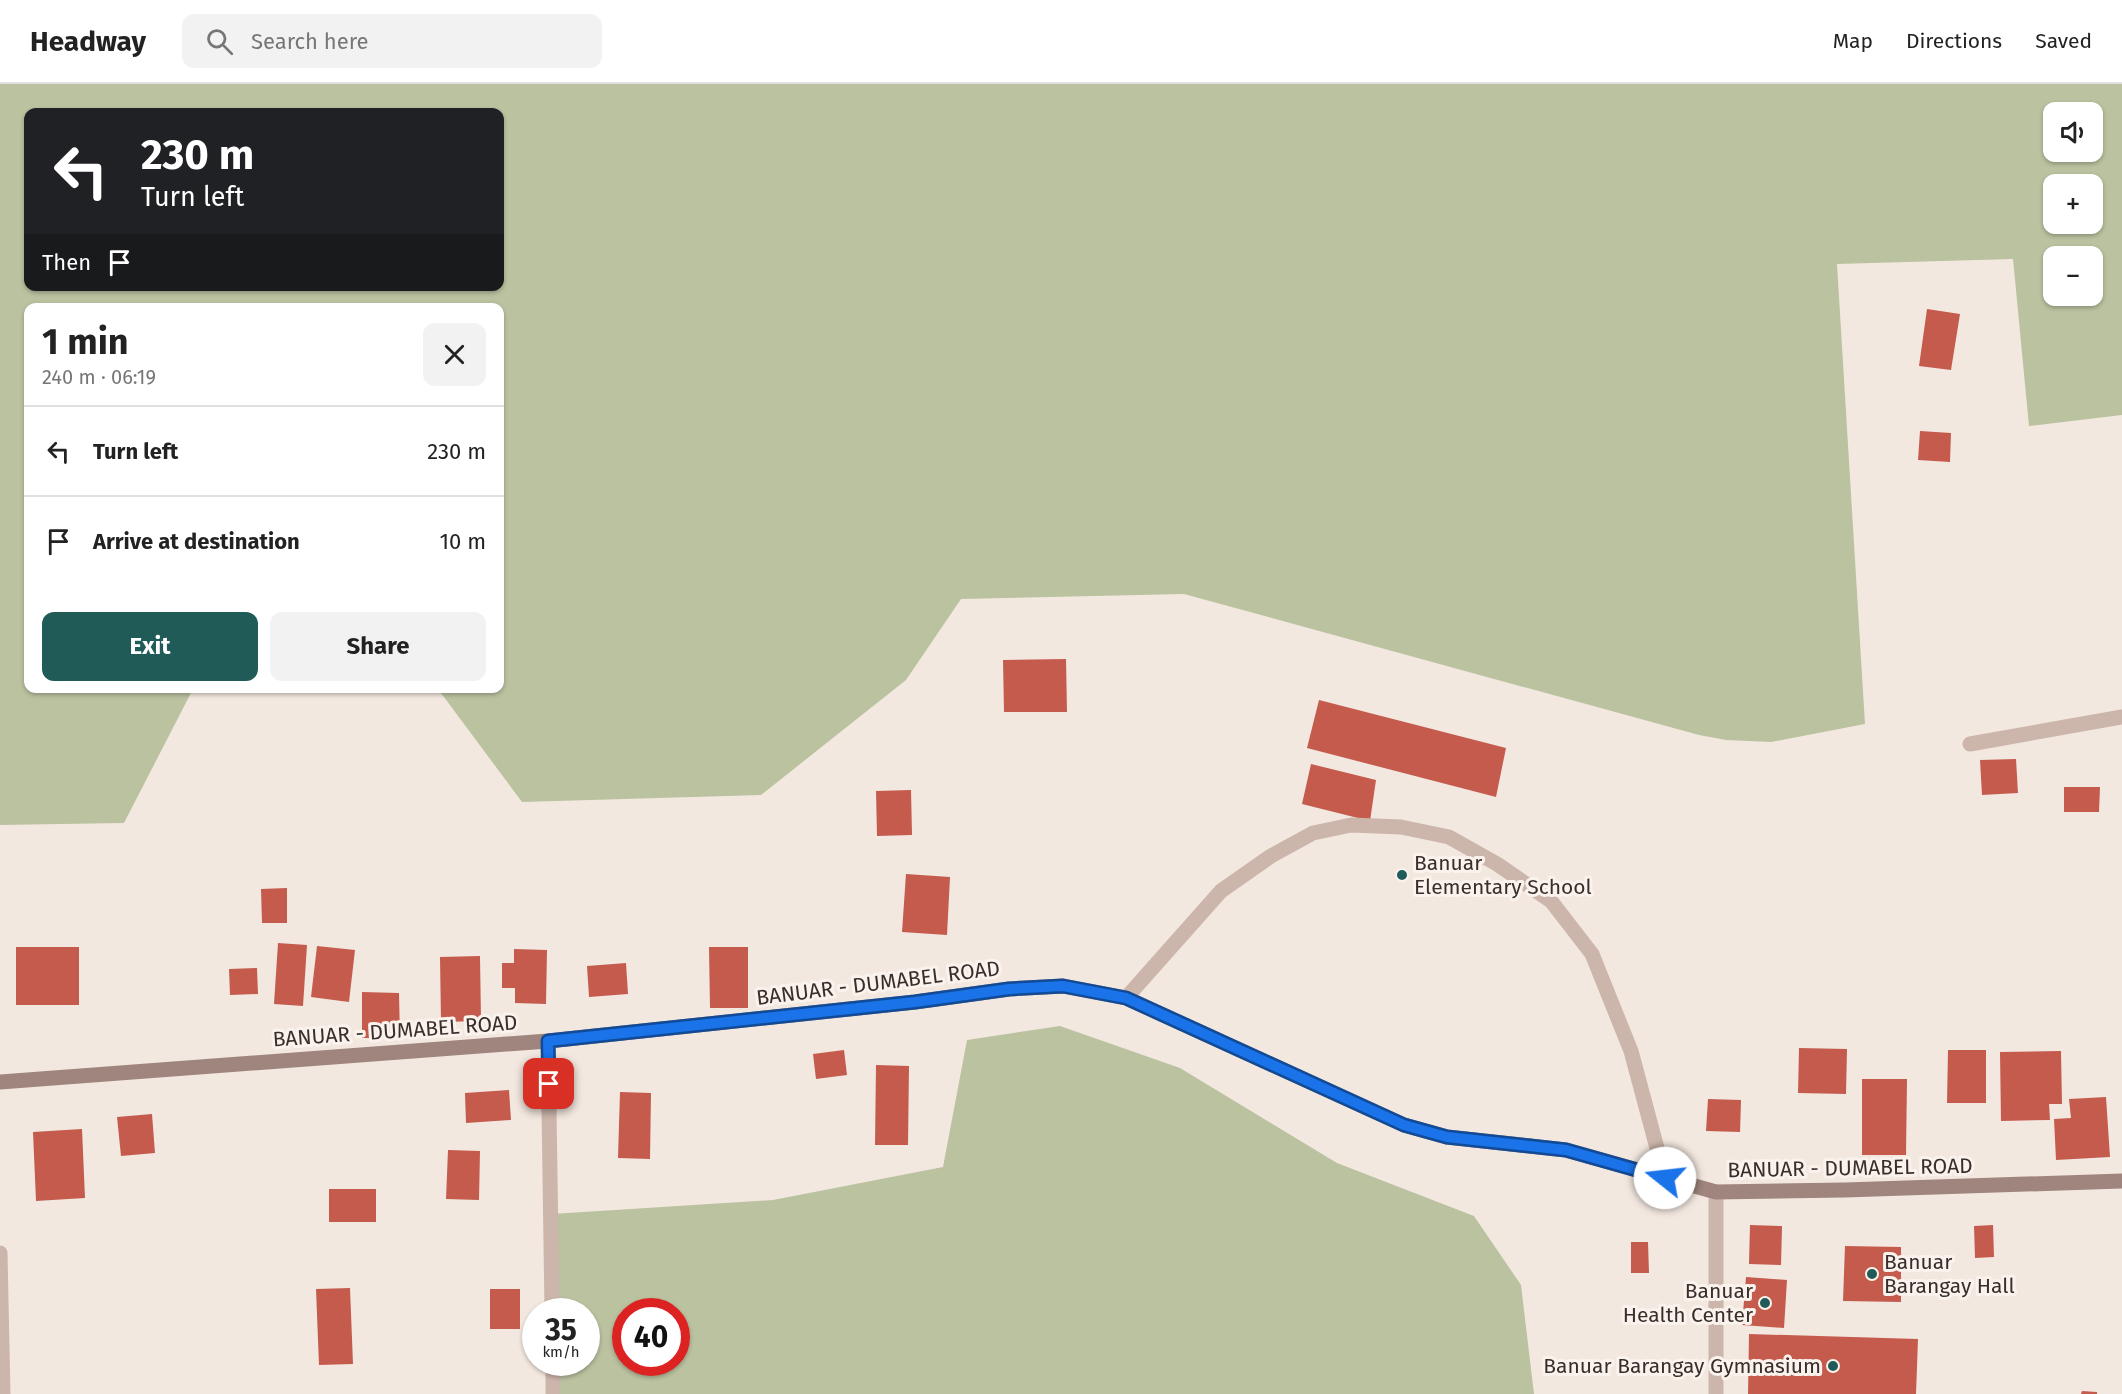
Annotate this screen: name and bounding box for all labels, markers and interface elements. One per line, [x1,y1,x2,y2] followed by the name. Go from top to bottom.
[182,14,602,68] search box
[30,25,146,58] text: Headway
[203,25,236,58] icon: search
[251,28,369,55] text: Search here
[1833,28,1873,54] text: Map
[1906,28,2002,54] text: Directions
[2035,28,2092,54] text: Saved
[2043,102,2103,306] map controls
[2043,102,2103,162] button: sound
[141,130,254,180] text: 230 m
[42,132,120,210] icon: left
[2043,174,2103,234] button: +
[141,181,244,213] text: Turn left
[103,246,136,279] icon: arrive
[2043,246,2103,306] button: −
[42,249,91,276] text: Then
[42,320,129,364] text: 1 min
[423,323,486,386] button: close
[42,365,156,389] text: 240 m · 06:19
[42,435,75,468] icon: left
[93,438,178,465] text: Turn left
[427,438,486,465] text: 230 m
[42,525,75,558] icon: arrive
[93,528,300,555] text: Arrive at destination
[440,528,486,555] text: 10 m
[42,612,258,681] button: Exit
[270,612,486,681] button: Share
[1414,850,1592,900] place label: Banuar Elementary School
[1395,868,1409,882] marker: Banuar Elementary School
[755,955,1001,1011] street label: BANUAR - DUMABEL ROAD
[272,1009,518,1053] street label: BANUAR - DUMABEL ROAD
[523,1058,574,1109] pin
[532,1067,565,1100] icon: arrive
[1633,1146,1697,1210] position arrow
[1727,1153,1973,1183] street label: BANUAR - DUMABEL ROAD
[1884,1249,2015,1299] place label: Banuar Barangay Hall
[1865,1267,1879,1281] marker: Banuar Barangay Hall
[1623,1278,1753,1328] place label: Banuar Health Center
[1758,1296,1772,1310] marker: Banuar Health Center
[612,1298,690,1376] speed limit sign: 40
[545,1312,577,1348] text: 35
[542,1343,580,1361] text: km/h
[1543,1353,1821,1379] place label: Banuar Barangay Gymnasium
[1826,1359,1840,1373] marker: Banuar Barangay Gymnasium

